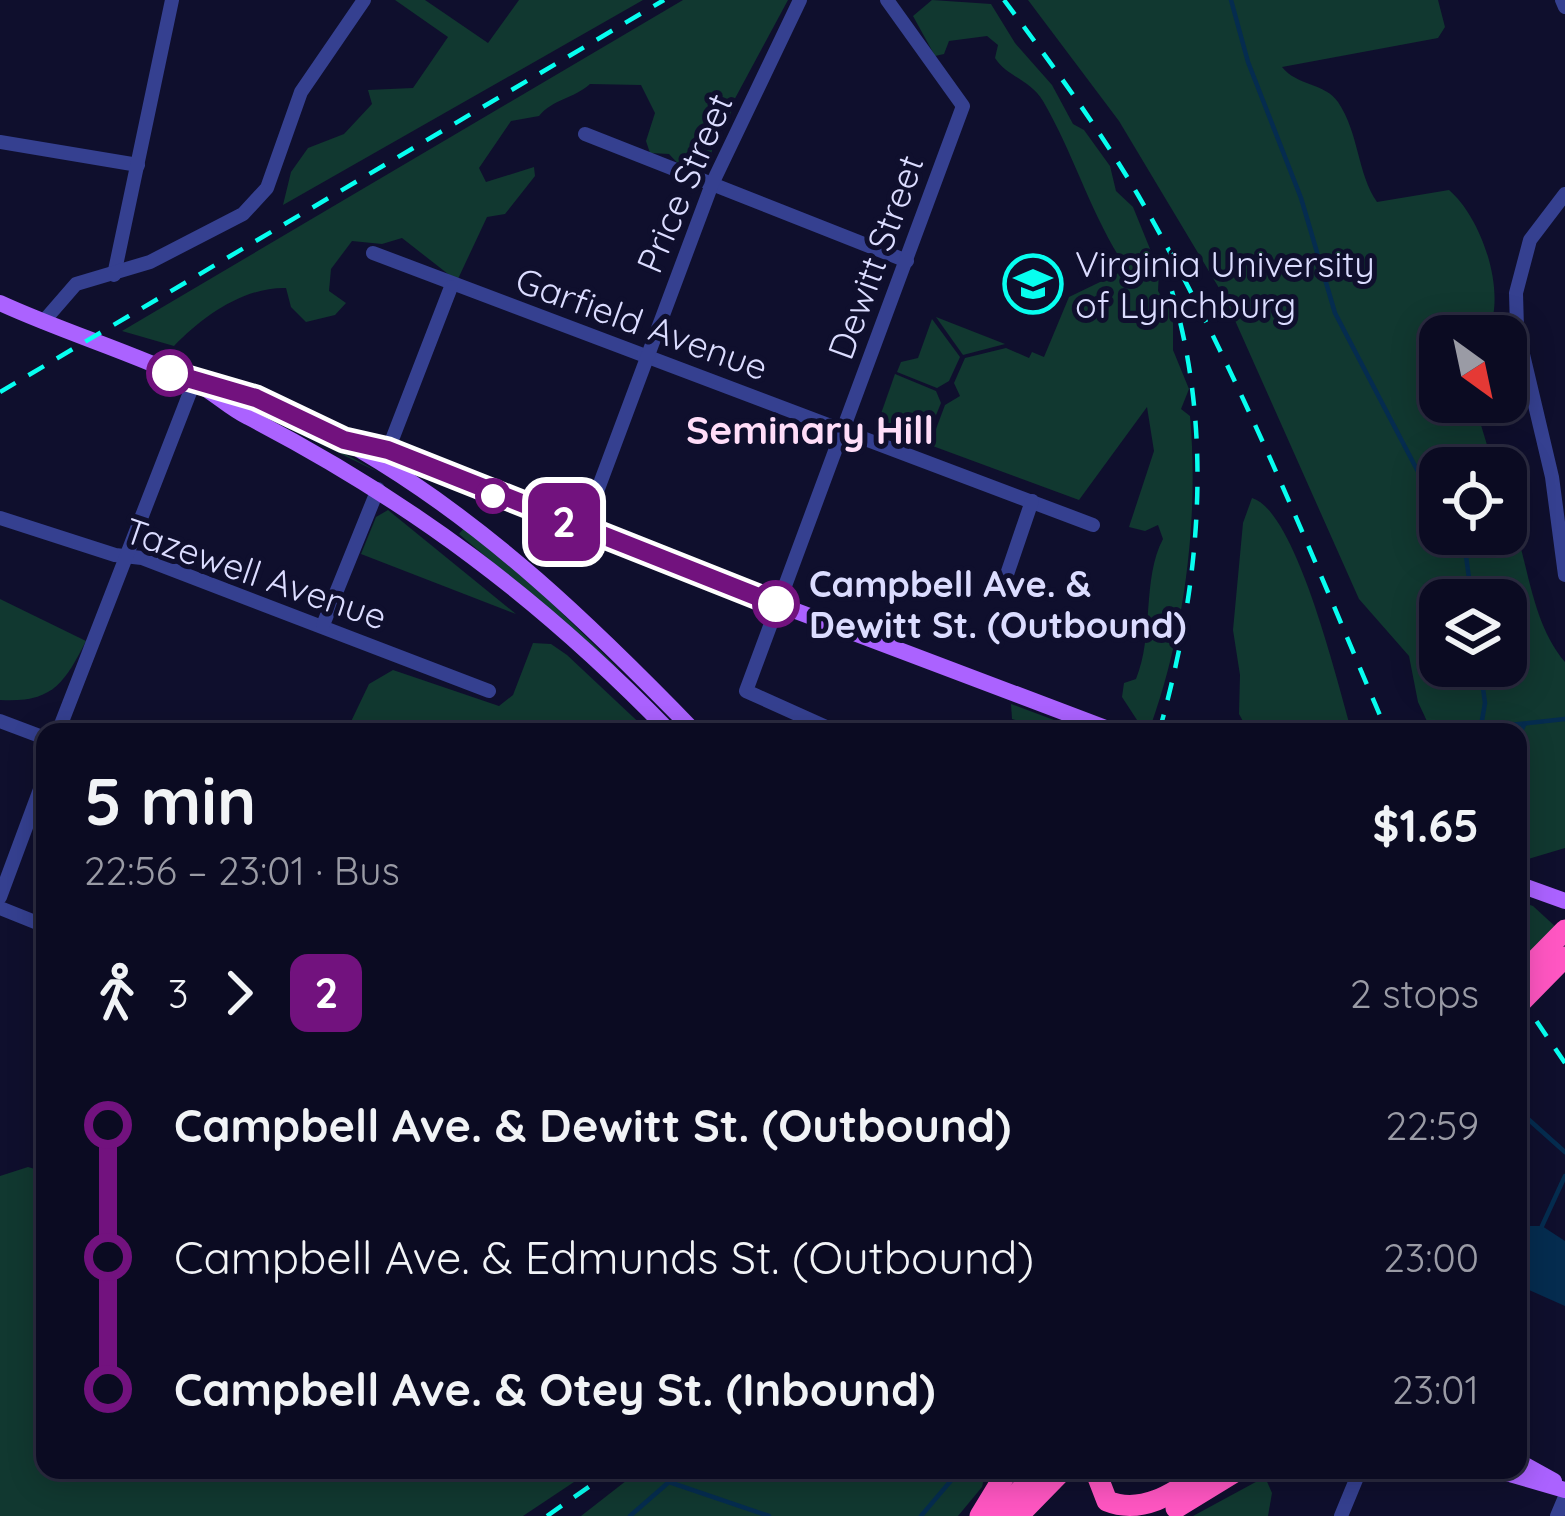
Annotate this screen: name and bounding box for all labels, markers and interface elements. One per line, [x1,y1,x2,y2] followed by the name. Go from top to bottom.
[626,87,742,279] street label: Price Street
[817,149,933,365] street label: Dewitt Street
[1075,241,1375,327] place label: Virginia University of Lynchburg
[1002,253,1064,315] school or university icon: Virginia University of Lynchburg
[510,257,774,389] street label: Garfield Avenue
[1419,315,1527,423] north arrow
[1419,315,1527,687] map controls
[148,351,192,395] unlabelled marker
[686,405,934,454] district label: Seminary Hill
[1419,447,1527,555] button: locate
[477,480,509,512] unlabelled marker
[525,483,603,561] line badge: 2
[552,495,576,548] text: 2
[119,507,393,639] street label: Tazewell Avenue
[809,561,1186,647] place label: Campbell Ave. & Dewitt St. (Outbound)
[1419,579,1527,687] button: layers
[754,582,798,626] marker: Campbell Ave. & Dewitt St. (Outbound)
[84,759,256,842] text: 5 min
[1373,797,1479,853] text: $1.65
[84,846,400,895] text: 22:56 – 23:01 · Bus
[84,960,150,1026] icon: walk
[206,960,272,1026] icon: forward
[314,966,338,1019] text: 2
[168,969,188,1018] text: 3
[1350,969,1479,1018] text: 2 stops
[174,1097,1011,1153] text: Campbell Ave. & Dewitt St. (Outbound)
[1385,1101,1479,1150] text: 22:59
[174,1229,1034,1285] text: Campbell Ave. & Edmunds St. (Outbound)
[1383,1233,1479,1282] text: 23:00
[174,1361,935,1417] text: Campbell Ave. & Otey St. (Inbound)
[1392,1365,1479,1414] text: 23:01

